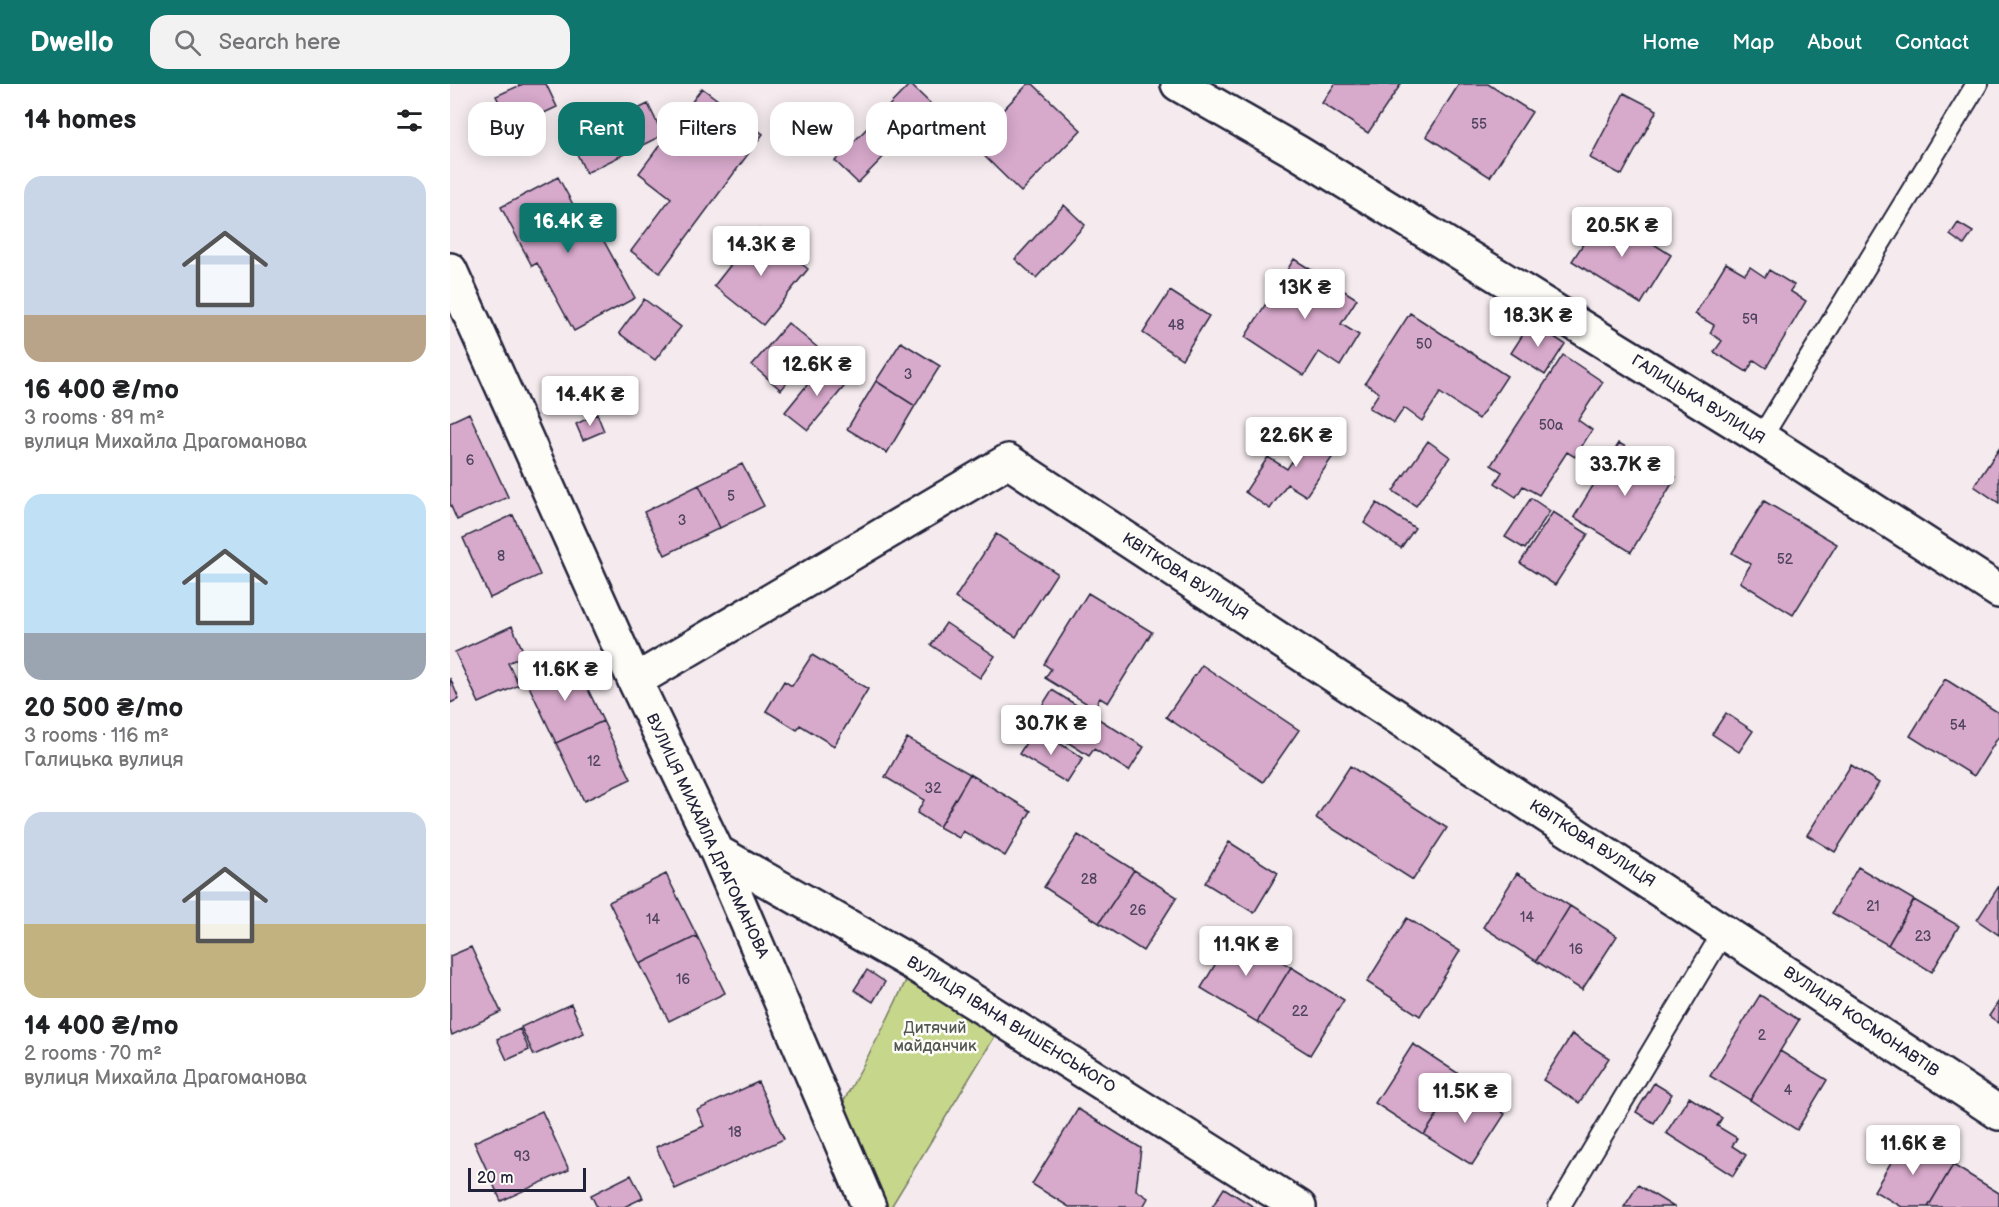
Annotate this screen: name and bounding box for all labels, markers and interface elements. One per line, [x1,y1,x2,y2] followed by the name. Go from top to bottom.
[150,15,570,69] search box
[30,26,114,59] text: Dwello
[171,26,204,59] icon: search
[219,29,341,56] text: Search here
[1642,30,1699,55] text: Home
[1732,30,1774,55] text: Map
[1807,30,1862,55] text: About
[1895,30,1969,55] text: Contact
[468,102,546,156] chip: Buy
[558,102,645,156] chip: Rent
[657,102,758,156] chip: Filters
[770,102,854,156] chip: New
[866,102,1007,156] chip: Apartment
[393,104,426,137] icon: filters
[24,105,136,136] text: 14 homes
[1471,116,1487,133] house number: 55
[513,203,623,254] pin: 16.4K ₴
[1567,207,1677,258] pin: 20.5K ₴
[533,210,603,234] text: 16.4K ₴
[1586,214,1658,238] text: 20.5K ₴
[171,215,279,323] icon: home
[706,226,816,277] pin: 14.3K ₴
[727,233,795,257] text: 14.3K ₴
[1263,269,1347,320] pin: 13K ₴
[1279,276,1331,300] text: 13K ₴
[1483,297,1593,348] pin: 18.3K ₴
[1504,304,1572,328] text: 18.3K ₴
[1742,311,1758,328] house number: 59
[1168,317,1184,334] house number: 48
[1416,336,1432,353] house number: 50
[762,346,872,397] pin: 12.6K ₴
[1628,351,1768,449] street label: ГАЛИЦЬКА ВУЛИЦЯ
[782,353,852,377] text: 12.6K ₴
[904,366,912,383] house number: 3
[24,375,179,406] text: 16 400 ₴/mo
[535,376,645,427] pin: 14.4K ₴
[556,383,624,407] text: 14.4K ₴
[24,406,165,430] text: 3 rooms · 89 m²
[1241,417,1351,468] pin: 22.6K ₴
[1539,417,1564,434] house number: 50а
[1260,424,1332,448] text: 22.6K ₴
[24,430,307,454] text: вулиця Михайла Драгоманова
[1570,446,1680,497] pin: 33.7K ₴
[466,452,475,469] house number: 6
[1589,453,1661,477] text: 33.7K ₴
[727,488,735,505] house number: 5
[678,512,686,529] house number: 3
[1119,529,1251,625] street label: КВІТКОВА ВУЛИЦЯ
[171,533,279,641] icon: home
[497,548,505,565] house number: 8
[1777,551,1794,568] house number: 52
[510,651,620,702] pin: 11.6K ₴
[532,658,598,682] text: 11.6K ₴
[24,693,183,724] text: 20 500 ₴/mo
[996,705,1106,756] pin: 30.7K ₴
[642,711,772,962] street label: ВУЛИЦЯ МИХАЙЛА ДРАГОМАНОВА
[1015,712,1087,736] text: 30.7K ₴
[1950,717,1967,734] house number: 54
[24,724,169,748] text: 3 rooms · 116 m²
[24,748,184,772] text: Галицька вулиця
[587,753,602,770] house number: 12
[925,780,942,797] house number: 32
[1526,796,1658,892] street label: КВІТКОВА ВУЛИЦЯ
[171,851,279,959] icon: home
[1081,871,1097,888] house number: 28
[1866,898,1880,915] house number: 21
[1130,902,1147,919] house number: 26
[1520,909,1534,926] house number: 14
[646,911,660,928] house number: 14
[1191,926,1301,977] pin: 11.9K ₴
[1915,928,1931,945] house number: 23
[1213,933,1279,957] text: 11.9K ₴
[1569,941,1583,958] house number: 16
[903,953,1119,1098] street label: ВУЛИЦЯ ІВАНА ВИШЕНСЬКОГО
[1780,963,1942,1081] street label: ВУЛИЦЯ КОСМОНАВТІВ
[676,971,690,988] house number: 16
[1292,1003,1309,1020] house number: 22
[24,1011,179,1042] text: 14 400 ₴/mo
[893,1019,977,1056] park label: Дитячий майданчик
[1758,1027,1767,1044] house number: 2
[24,1042,162,1066] text: 2 rooms · 70 m²
[24,1066,307,1090] text: вулиця Михайла Драгоманова
[1410,1073,1520,1124] pin: 11.5K ₴
[1432,1080,1498,1104] text: 11.5K ₴
[1784,1082,1793,1099] house number: 4
[728,1124,742,1141] house number: 18
[1858,1125,1968,1176] pin: 11.6K ₴
[1880,1132,1946,1156] text: 11.6K ₴
[514,1148,530,1165] house number: 93
[468,1165,586,1192] scale bar
[477,1169,513,1188] text: 20 m

